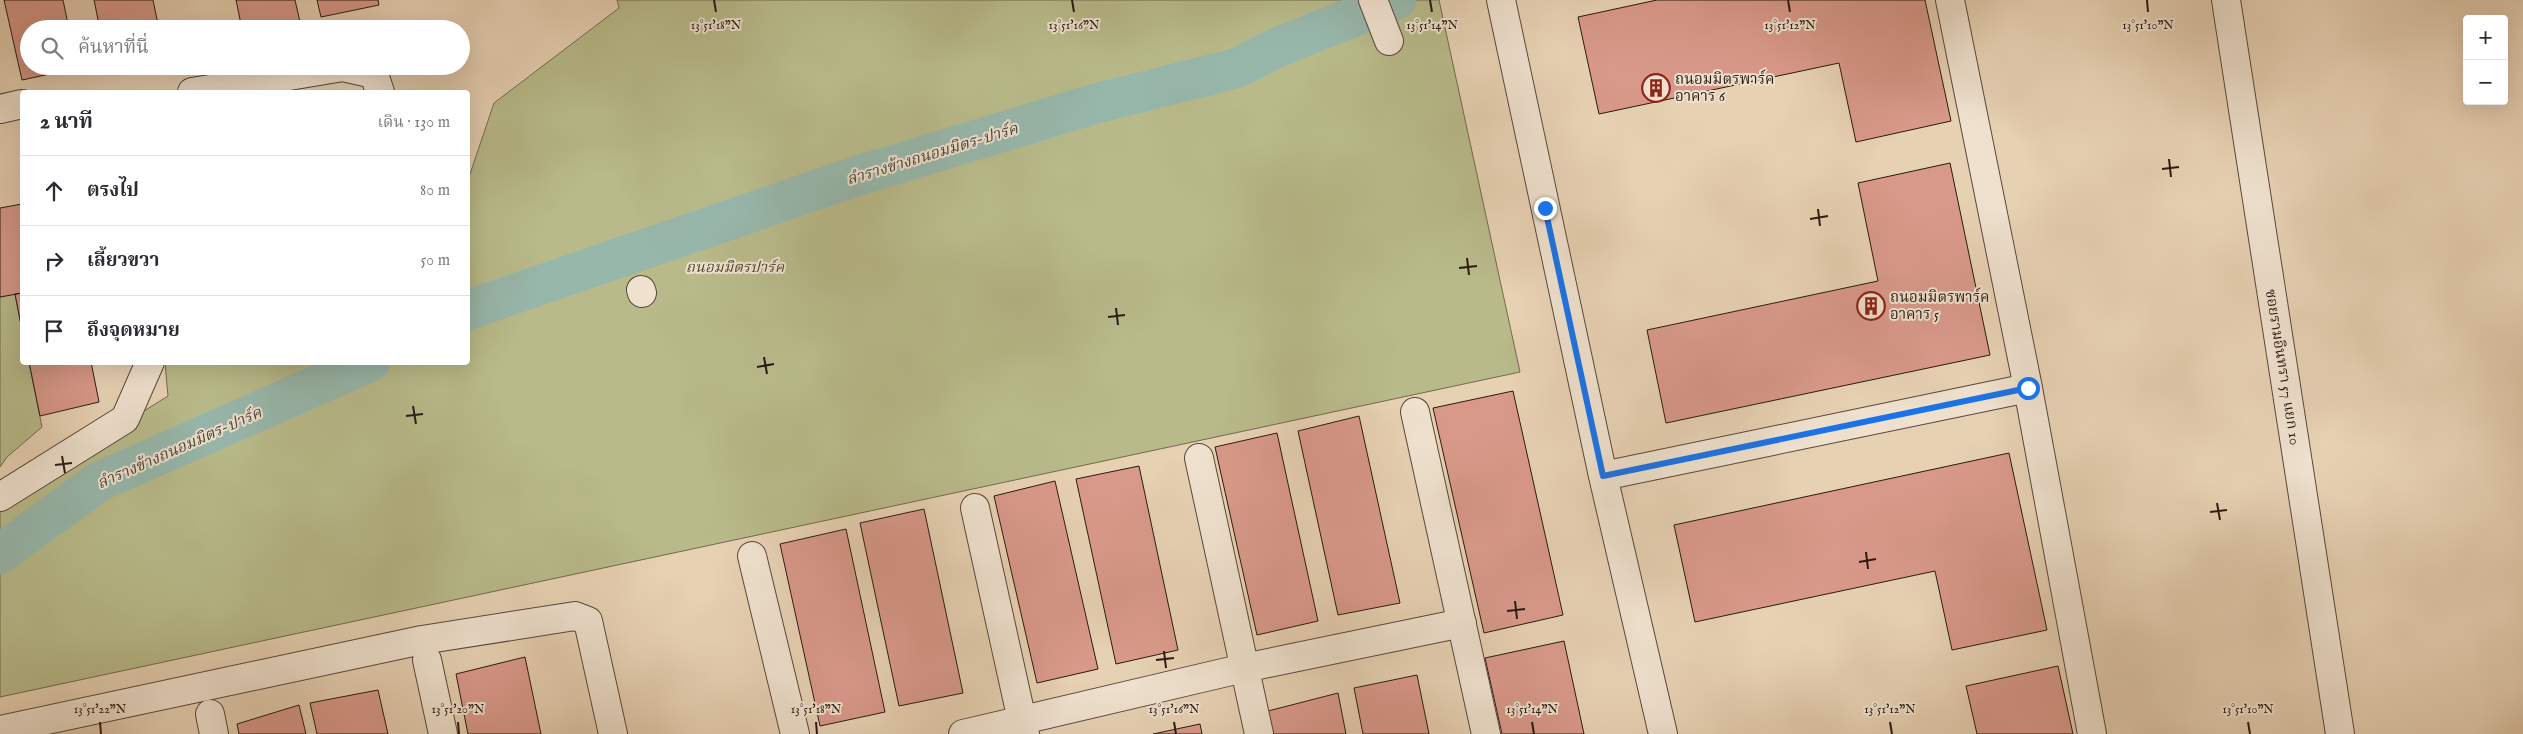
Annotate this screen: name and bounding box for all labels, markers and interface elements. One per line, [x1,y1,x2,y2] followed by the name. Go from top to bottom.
[2463,15,2508,105] map controls
[2463,15,2508,60] button: +
[691,18,742,33] text: 13°51'18"N
[1049,18,1100,33] text: 13°51'16"N
[1406,18,1458,33] text: 13°51'14"N
[1764,18,1816,33] text: 13°51'12"N
[2122,18,2174,33] text: 13°51'10"N
[20,20,470,75] search box
[38,34,66,62] icon: search
[78,36,149,60] text: ค้นหาที่นี่
[2463,60,2508,105] button: −
[1675,69,1775,106] place label: ถนอมมิตรพาร์ค อาคาร 6
[1641,73,1671,103] building icon: ถนอมมิตรพาร์ค อาคาร 6
[40,109,93,136] text: 2 นาที
[378,113,450,133] text: เดิน · 130 m
[844,118,1022,191] water label: ลำรางข้างถนอมมิตร-ปาร์ค
[40,177,68,205] icon: ahead
[87,179,139,203] text: ตรงไป
[420,181,450,201] text: 80 m
[1534,197,1557,220] route end
[40,247,68,275] icon: right
[87,249,159,273] text: เลี้ยวขวา
[421,251,450,271] text: 50 m
[686,258,785,277] park label: ถนอมมิตรปาร์ค
[1890,287,1990,324] place label: ถนอมมิตรพาร์ค อาคาร 5
[2261,288,2304,446] street label: ซอยรามอินทรา 57 แยก 10
[1856,291,1886,321] building icon: ถนอมมิตรพาร์ค อาคาร 5
[40,317,68,345] icon: arrive
[87,319,180,343] text: ถึงจุดหมาย
[2017,377,2040,400] route start
[94,402,266,494] water label: ลำรางข้างถนอมมิตร-ปาร์ค
[74,702,127,717] text: 13°51'22"N
[432,702,485,717] text: 13°51'20"N
[791,702,842,717] text: 13°51'18"N
[1149,702,1200,717] text: 13°51'16"N
[1506,702,1558,717] text: 13°51'14"N
[1864,702,1916,717] text: 13°51'12"N
[2222,702,2274,717] text: 13°51'10"N

